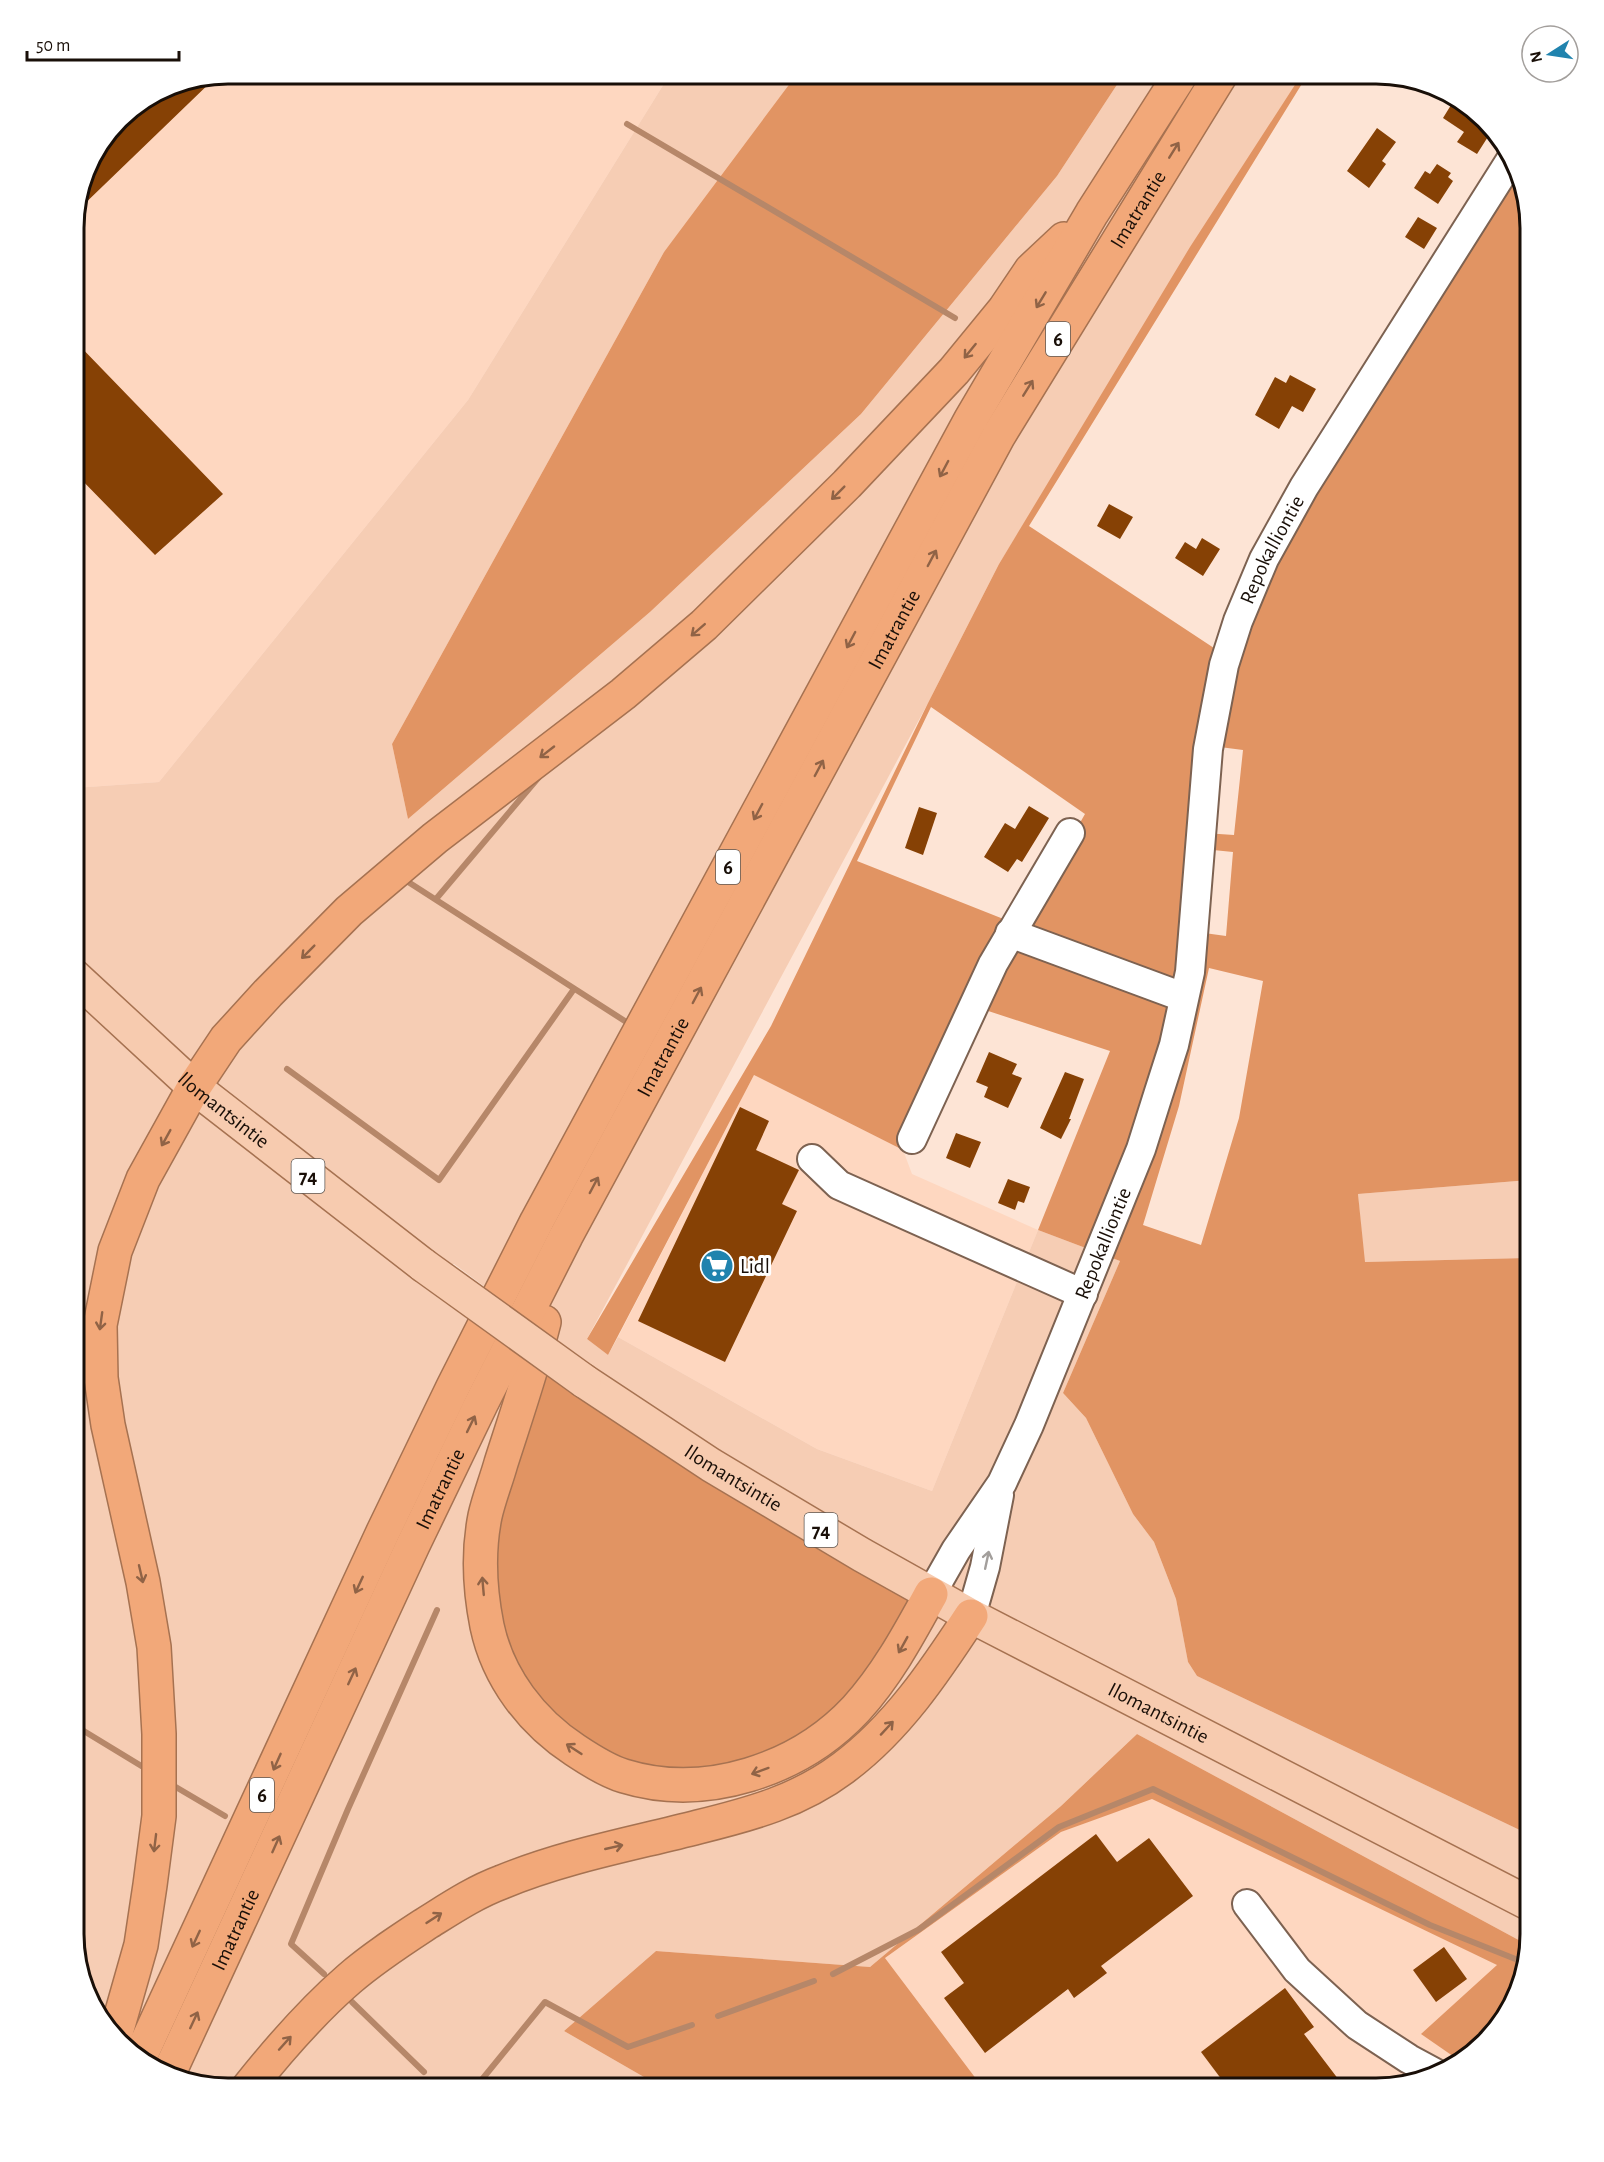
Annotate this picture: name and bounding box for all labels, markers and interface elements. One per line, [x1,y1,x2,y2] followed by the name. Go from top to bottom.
[27,24,178,62] scale bar
[1520,24,1580,84] north arrow
[36,37,70,55] text: 50 m
[1527,50,1545,64] text: N
[1168,142,1180,159] one-way arrow
[1106,167,1170,252] street label: Imatrantie
[1035,291,1047,308] one-way arrow
[1046,322,1070,356] road number: 6
[964,342,977,358] one-way arrow
[1022,380,1034,397] one-way arrow
[938,459,949,477] one-way arrow
[830,486,845,501] one-way arrow
[1236,492,1308,607] street label: Repokalliontie
[926,550,938,567] one-way arrow
[864,586,924,673] street label: Imatrantie
[691,623,706,637] one-way arrow
[845,631,857,648] one-way arrow
[539,746,555,759] one-way arrow
[814,759,825,777] one-way arrow
[752,802,763,820] one-way arrow
[716,850,740,884] road number: 6
[301,945,315,960] one-way arrow
[692,986,703,1004] one-way arrow
[633,1014,693,1100] street label: Imatrantie
[174,1068,273,1152] street label: Ilomantsintie
[159,1130,171,1147] one-way arrow
[292,1159,324,1193] road number: 74
[589,1176,600,1194] one-way arrow
[1071,1185,1135,1302] street label: Repokalliontie
[699,1248,735,1284] supermarket icon: Lidl
[740,1256,770,1277] place label: Lidl
[96,1311,107,1330] one-way arrow
[466,1415,478,1433] one-way arrow
[681,1441,785,1516] street label: Ilomantsintie
[412,1445,469,1533] street label: Imatrantie
[804,1513,838,1547] road number: 74
[981,1550,993,1569] one-way arrow
[136,1564,148,1583] one-way arrow
[352,1575,364,1593] one-way arrow
[477,1577,488,1597] one-way arrow
[897,1636,909,1653] one-way arrow
[347,1668,359,1686] one-way arrow
[1105,1679,1212,1748] street label: Ilomantsintie
[880,1721,894,1736] one-way arrow
[566,1743,583,1755] one-way arrow
[271,1752,282,1770] one-way arrow
[751,1766,770,1777] one-way arrow
[250,1778,274,1812] road number: 6
[150,1833,161,1853] one-way arrow
[270,1835,282,1853] one-way arrow
[605,1841,624,1853] one-way arrow
[208,1886,264,1974] street label: Imatrantie
[425,1912,442,1924] one-way arrow
[189,1929,201,1947] one-way arrow
[188,2012,200,2030] one-way arrow
[278,2036,292,2051] one-way arrow

